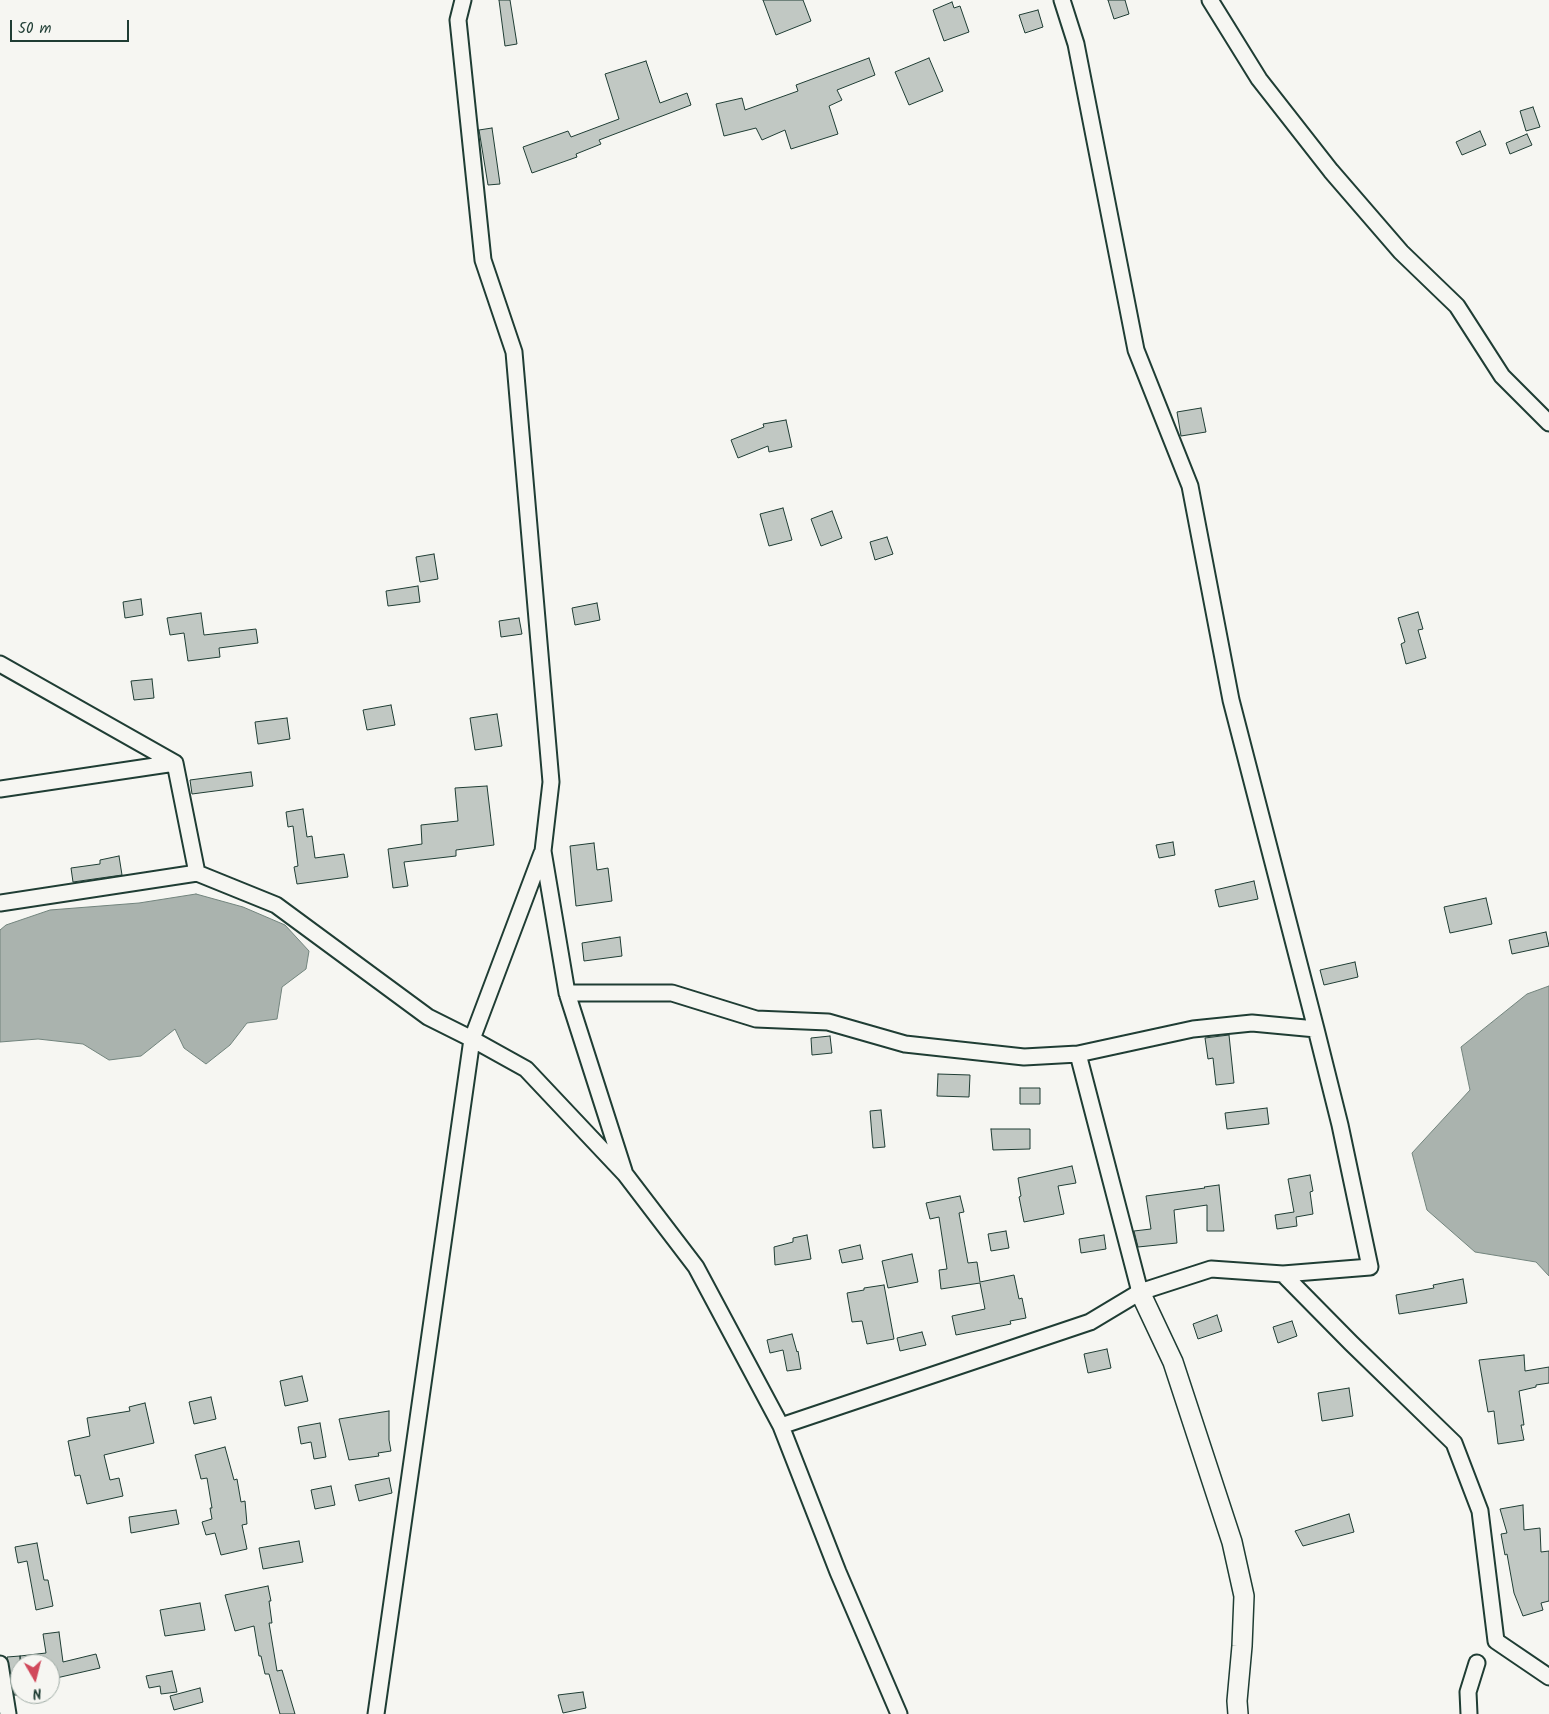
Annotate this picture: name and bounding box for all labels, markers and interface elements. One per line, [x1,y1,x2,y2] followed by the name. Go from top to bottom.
[12,10,131,42] scale bar
[18,17,52,41] text: 50 m
[10,1654,60,1704] north arrow
[31,1681,43,1704] text: N

